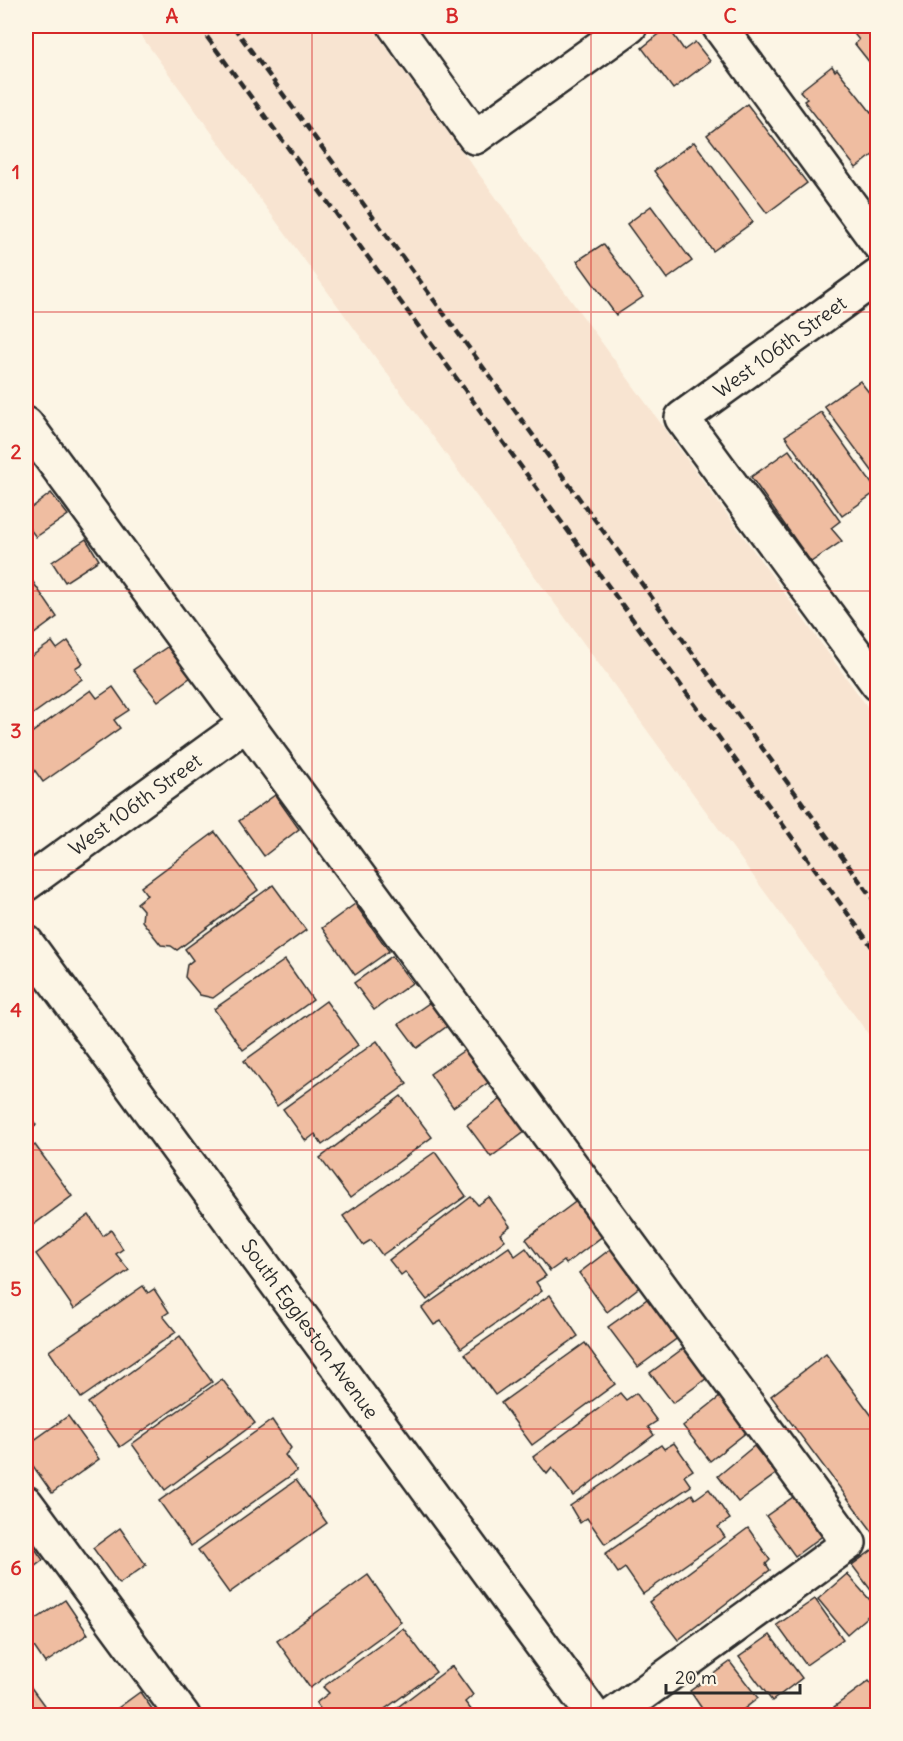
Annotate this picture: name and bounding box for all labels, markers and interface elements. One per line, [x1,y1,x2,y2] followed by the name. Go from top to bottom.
[166,3,179,28] text: A
[445,3,459,28] text: B
[723,3,737,28] text: C
[12,159,20,184] text: 1
[708,290,851,403] street label: West 106th Street
[11,439,22,464] text: 2
[10,718,22,743] text: 3
[64,747,206,861] street label: West 106th Street
[10,997,22,1022] text: 4
[236,1234,385,1423] street label: South Eggleston Avenue
[10,1276,22,1301] text: 5
[10,1555,22,1580] text: 6
[666,1657,800,1695] scale bar
[675,1666,717,1689] text: 20 m

